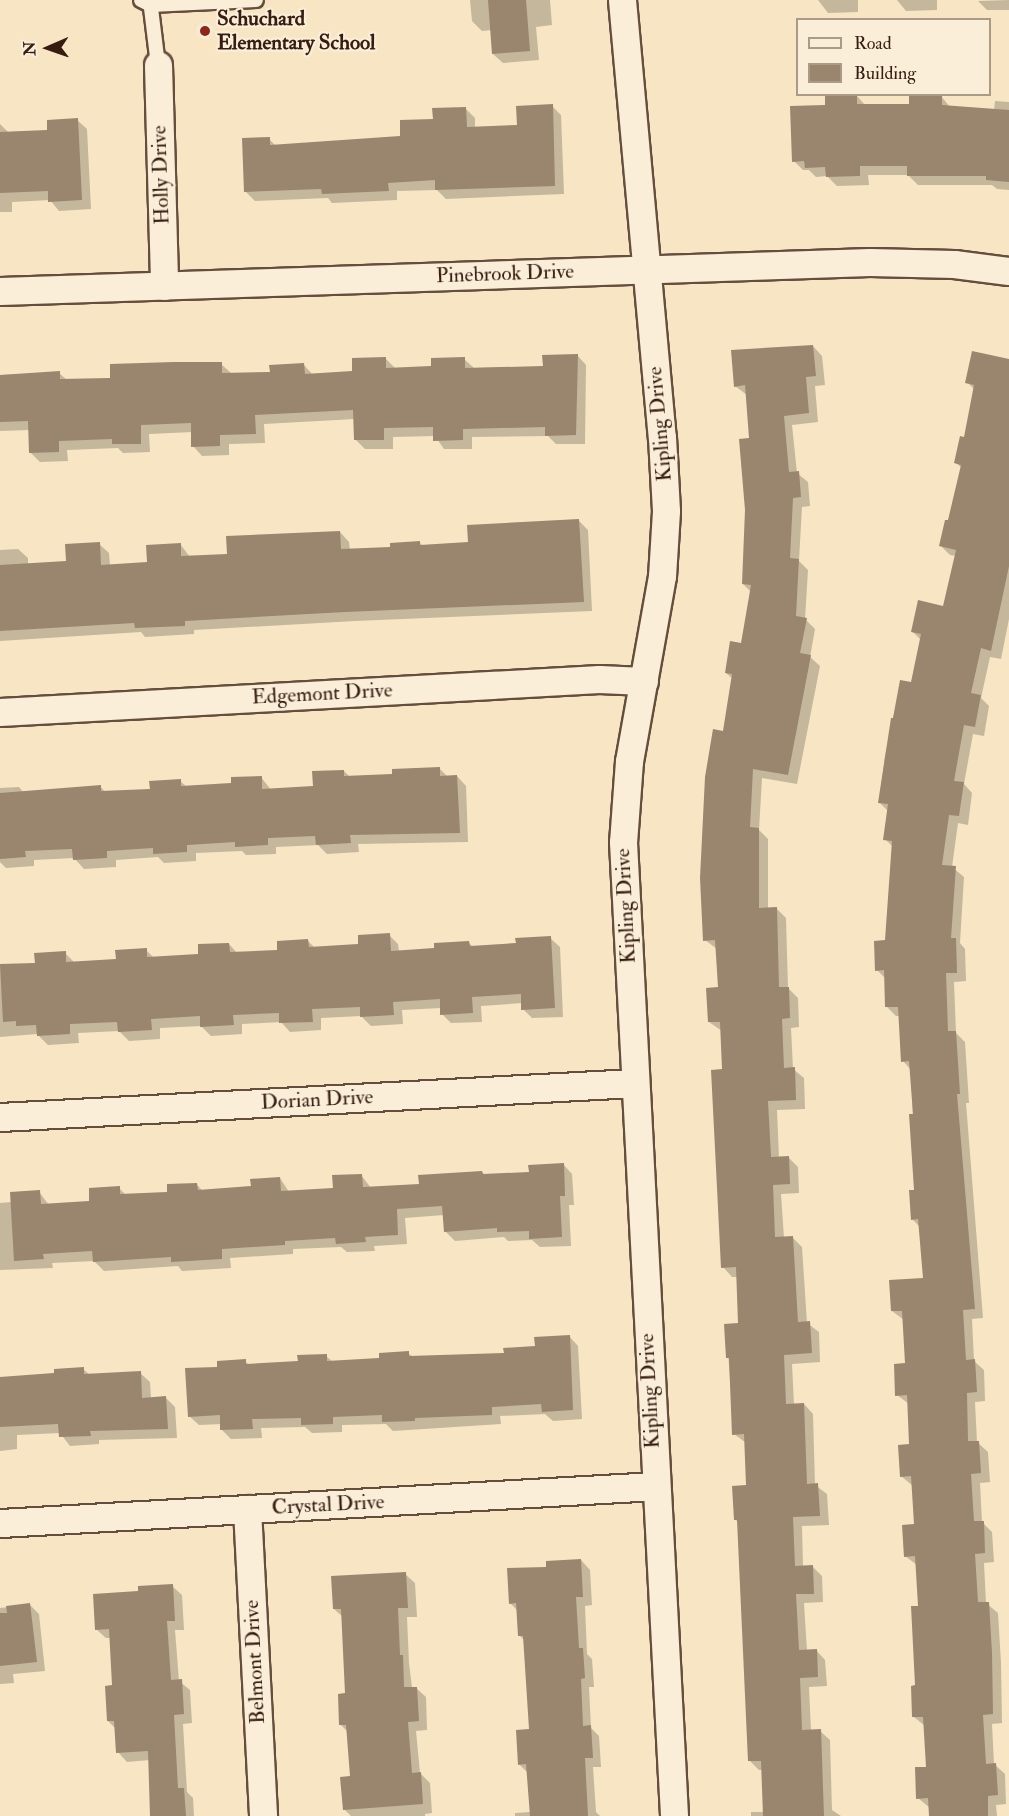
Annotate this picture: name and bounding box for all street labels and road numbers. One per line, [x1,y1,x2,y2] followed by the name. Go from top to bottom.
[147,125,175,225] street label: Holly Drive
[436,259,574,289] street label: Pinebrook Drive
[642,365,678,483] street label: Kipling Drive
[251,678,393,710] street label: Edgemont Drive
[610,848,642,964] street label: Kipling Drive
[260,1084,374,1116] street label: Dorian Drive
[634,1333,666,1449] street label: Kipling Drive
[271,1489,385,1521] street label: Crystal Drive
[239,1599,271,1725] street label: Belmont Drive

